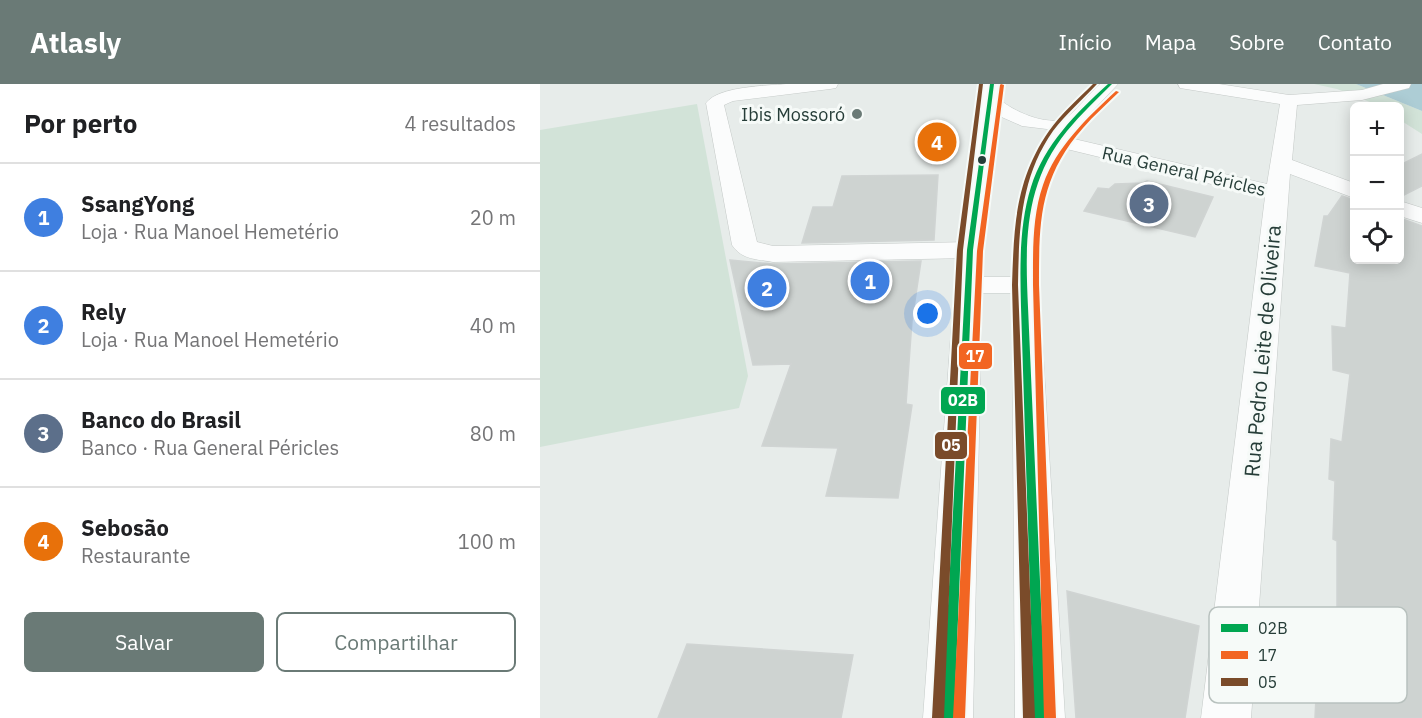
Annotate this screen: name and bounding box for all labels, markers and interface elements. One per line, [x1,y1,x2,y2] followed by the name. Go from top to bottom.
[30,24,121,61] text: Atlasly
[1059,28,1112,56] text: Início
[1145,28,1196,56] text: Mapa
[1229,28,1285,56] text: Sobre
[1318,28,1392,56] text: Contato
[1350,102,1404,264] map controls
[1350,102,1404,156] button: +
[741,103,845,126] place label: Ibis Mossoró
[24,106,137,140] text: Por perto
[850,107,864,121] marker: Ibis Mossoró
[404,110,516,137] text: 4 resultados
[918,120,956,164] pin: 4
[1100,141,1268,201] street label: Rua General Péricles
[976,154,988,166] unlabelled marker
[1350,156,1404,210] button: −
[1130,182,1168,226] pin: 3
[81,189,194,218] text: SsangYong
[38,204,50,231] text: 1
[470,204,516,231] text: 20 m
[1350,210,1404,264] button: locate
[81,218,339,245] text: Loja · Rua Manoel Hemetério
[1237,224,1287,478] street label: Rua Pedro Leite de Oliveira
[850,258,890,304] pin: 1
[748,266,786,310] pin: 2
[81,297,126,326] text: Rely
[913,299,942,328] your location
[38,312,50,339] text: 2
[470,312,516,339] text: 40 m
[81,326,339,353] text: Loja · Rua Manoel Hemetério
[958,342,993,370] line badge: 17
[965,346,985,366] text: 17
[940,386,986,415] line badge: 02B
[948,390,978,410] text: 02B
[81,405,241,434] text: Banco do Brasil
[38,420,50,447] text: 3
[470,420,516,447] text: 80 m
[934,431,968,460] line badge: 05
[81,434,339,461] text: Banco · Rua General Péricles
[941,435,961,455] text: 05
[81,513,169,542] text: Sebosão
[38,528,50,555] text: 4
[458,528,516,555] text: 100 m
[81,542,190,569] text: Restaurante
[1209,607,1407,703] legend
[24,612,264,672] button: Salvar
[276,612,516,672] button: Compartilhar
[1258,618,1288,638] text: 02B
[1258,645,1277,665] text: 17
[1258,672,1277,692] text: 05

